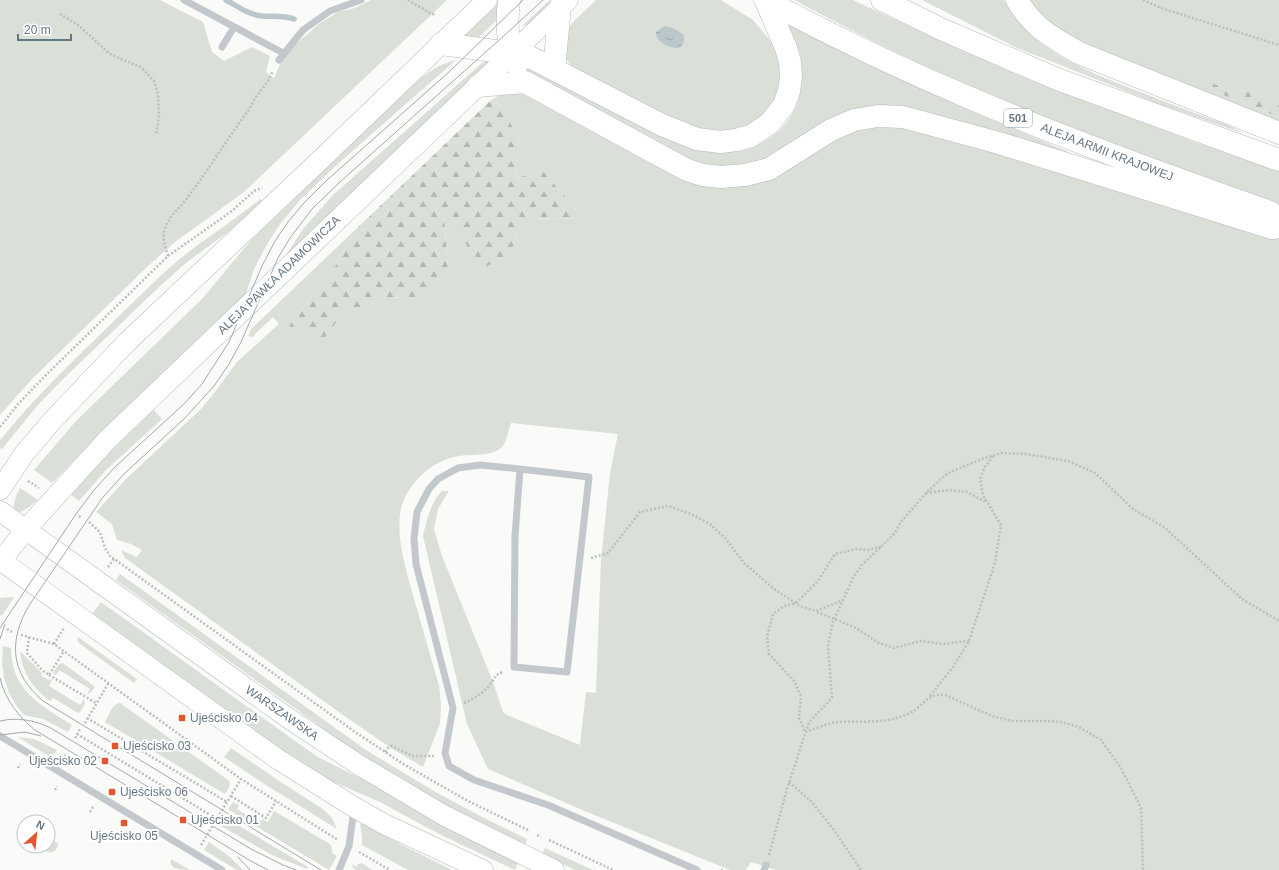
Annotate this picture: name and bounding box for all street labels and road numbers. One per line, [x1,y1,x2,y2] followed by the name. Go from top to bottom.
[1004,109,1032,127] road number: 501
[1039,120,1175,184] street label: ALEJA ARMII KRAJOWEJ
[215,213,343,337] street label: ALEJA PAWŁA ADAMOWICZA
[243,683,321,743] street label: WARSZAWSKA

